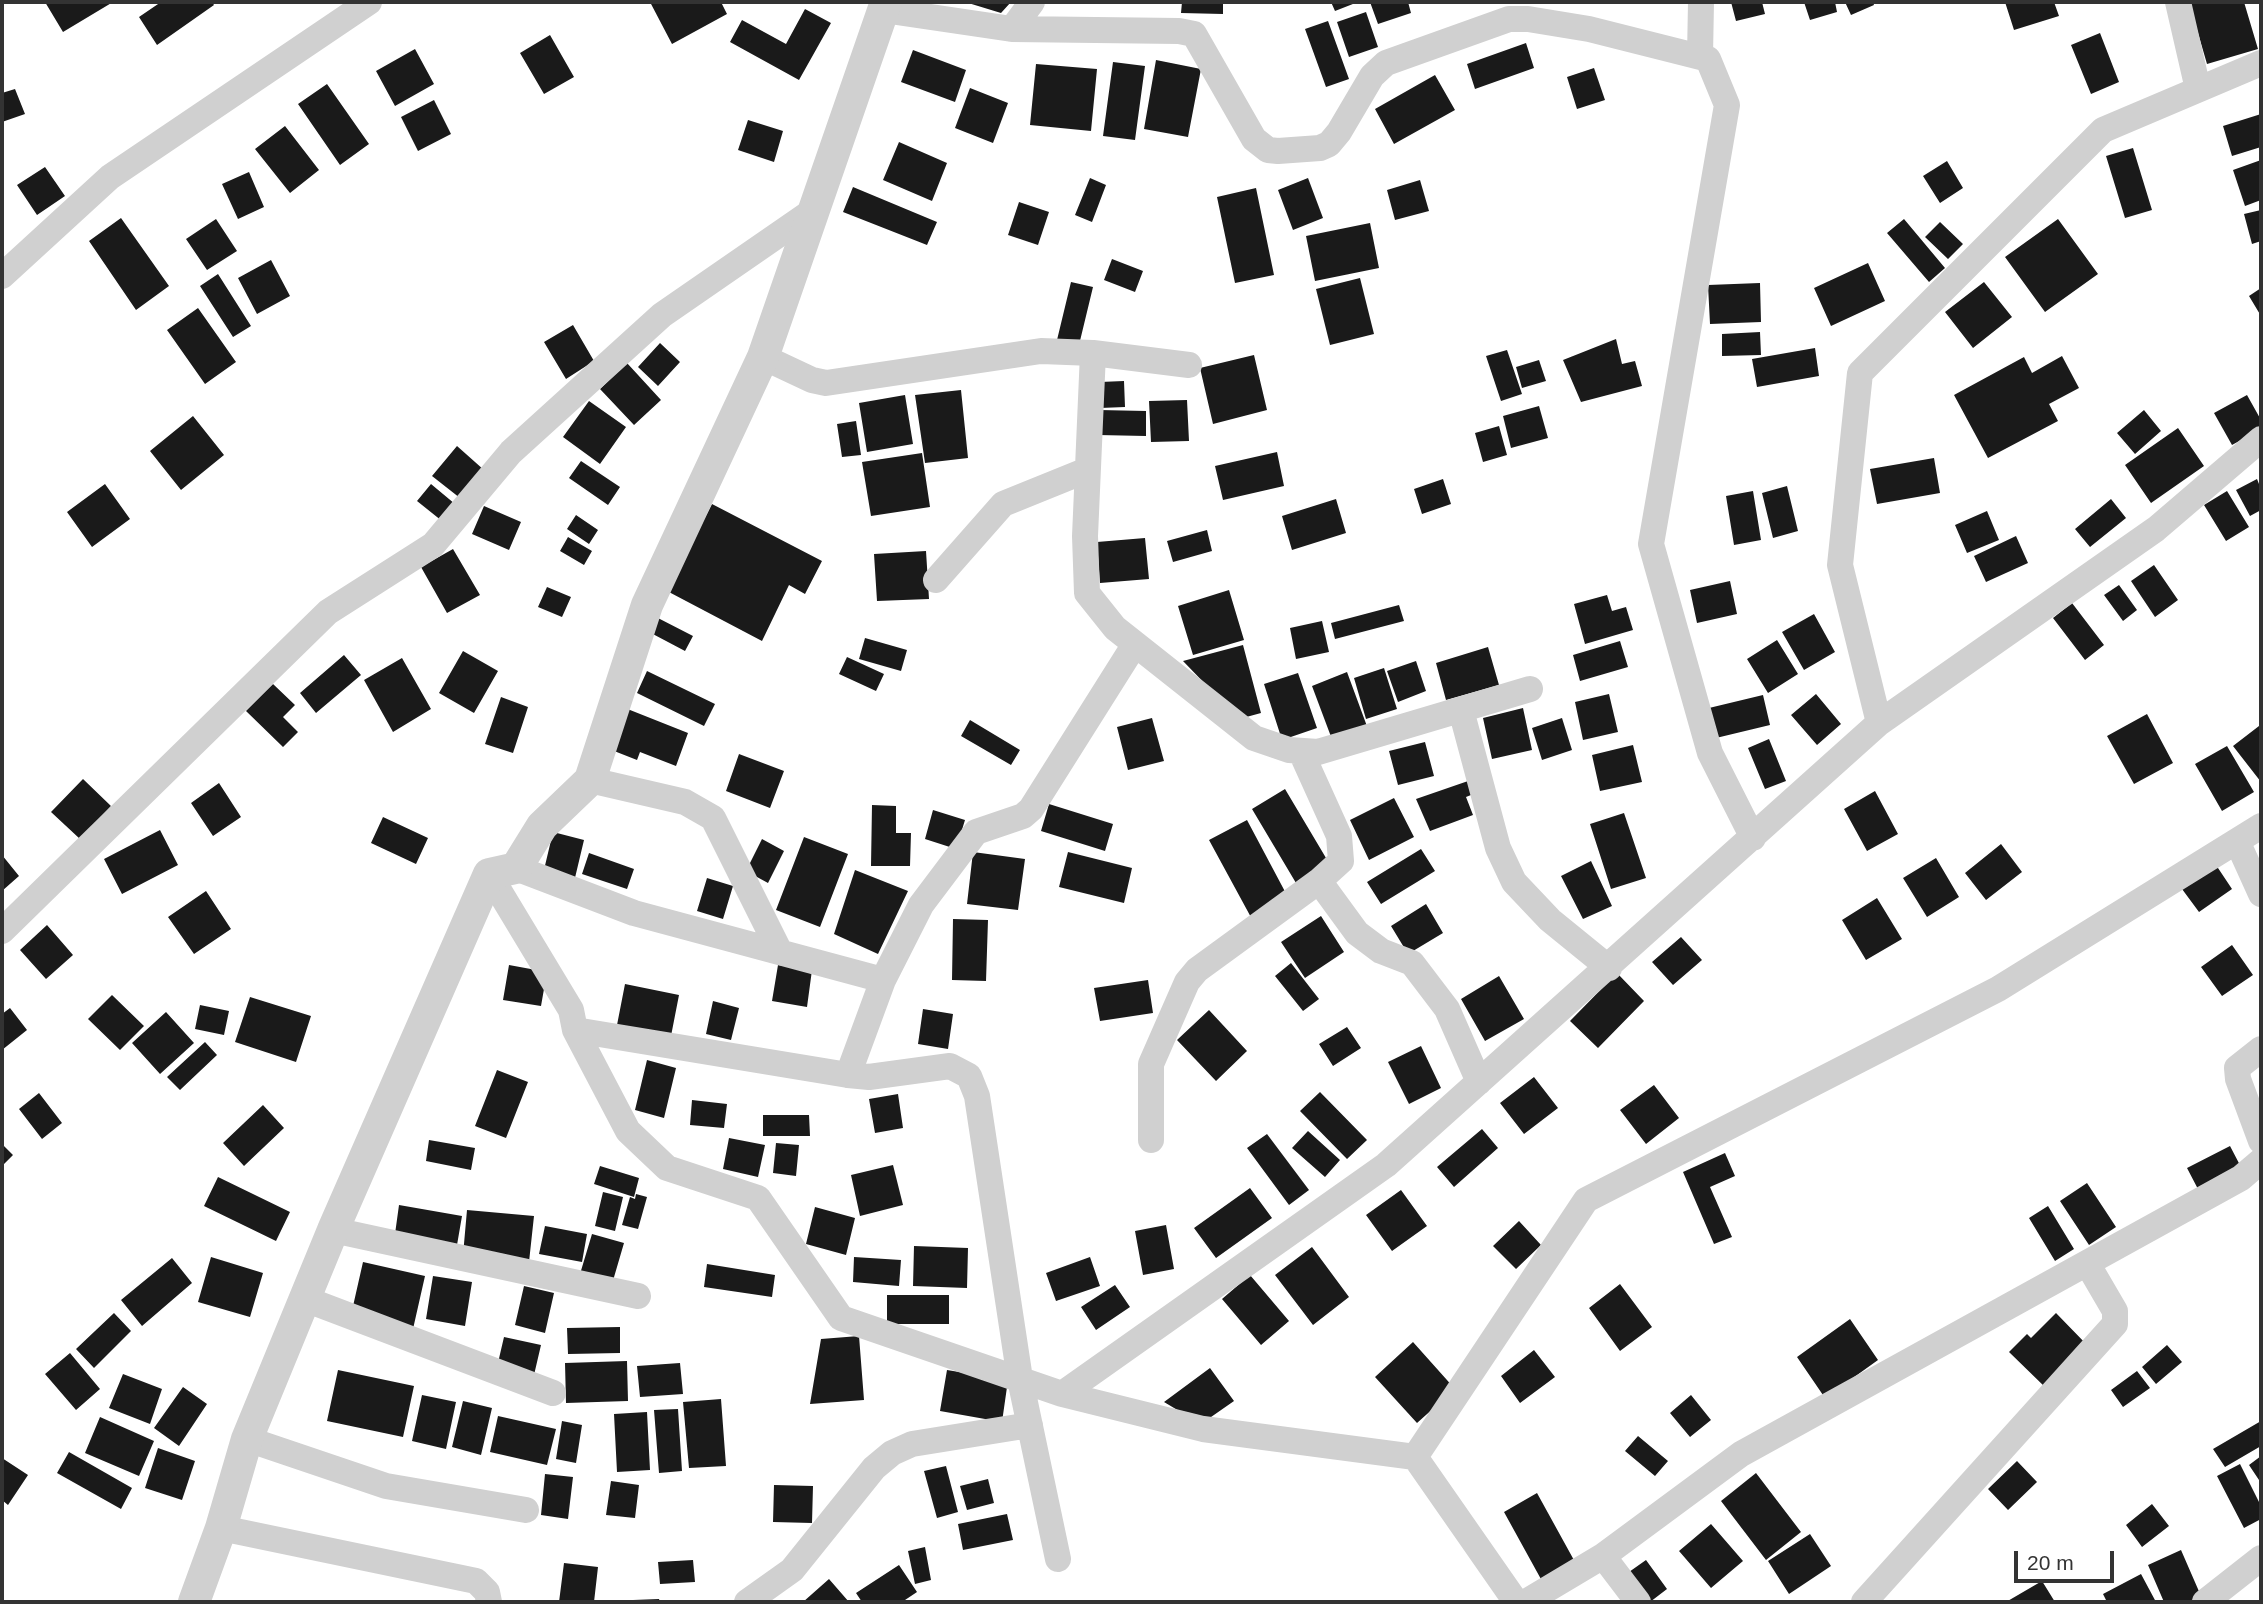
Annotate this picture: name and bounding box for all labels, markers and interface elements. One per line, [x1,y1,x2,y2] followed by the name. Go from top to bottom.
[2018,1538,2118,1582] scale bar
[2027,1551,2074,1574] text: 20 m

